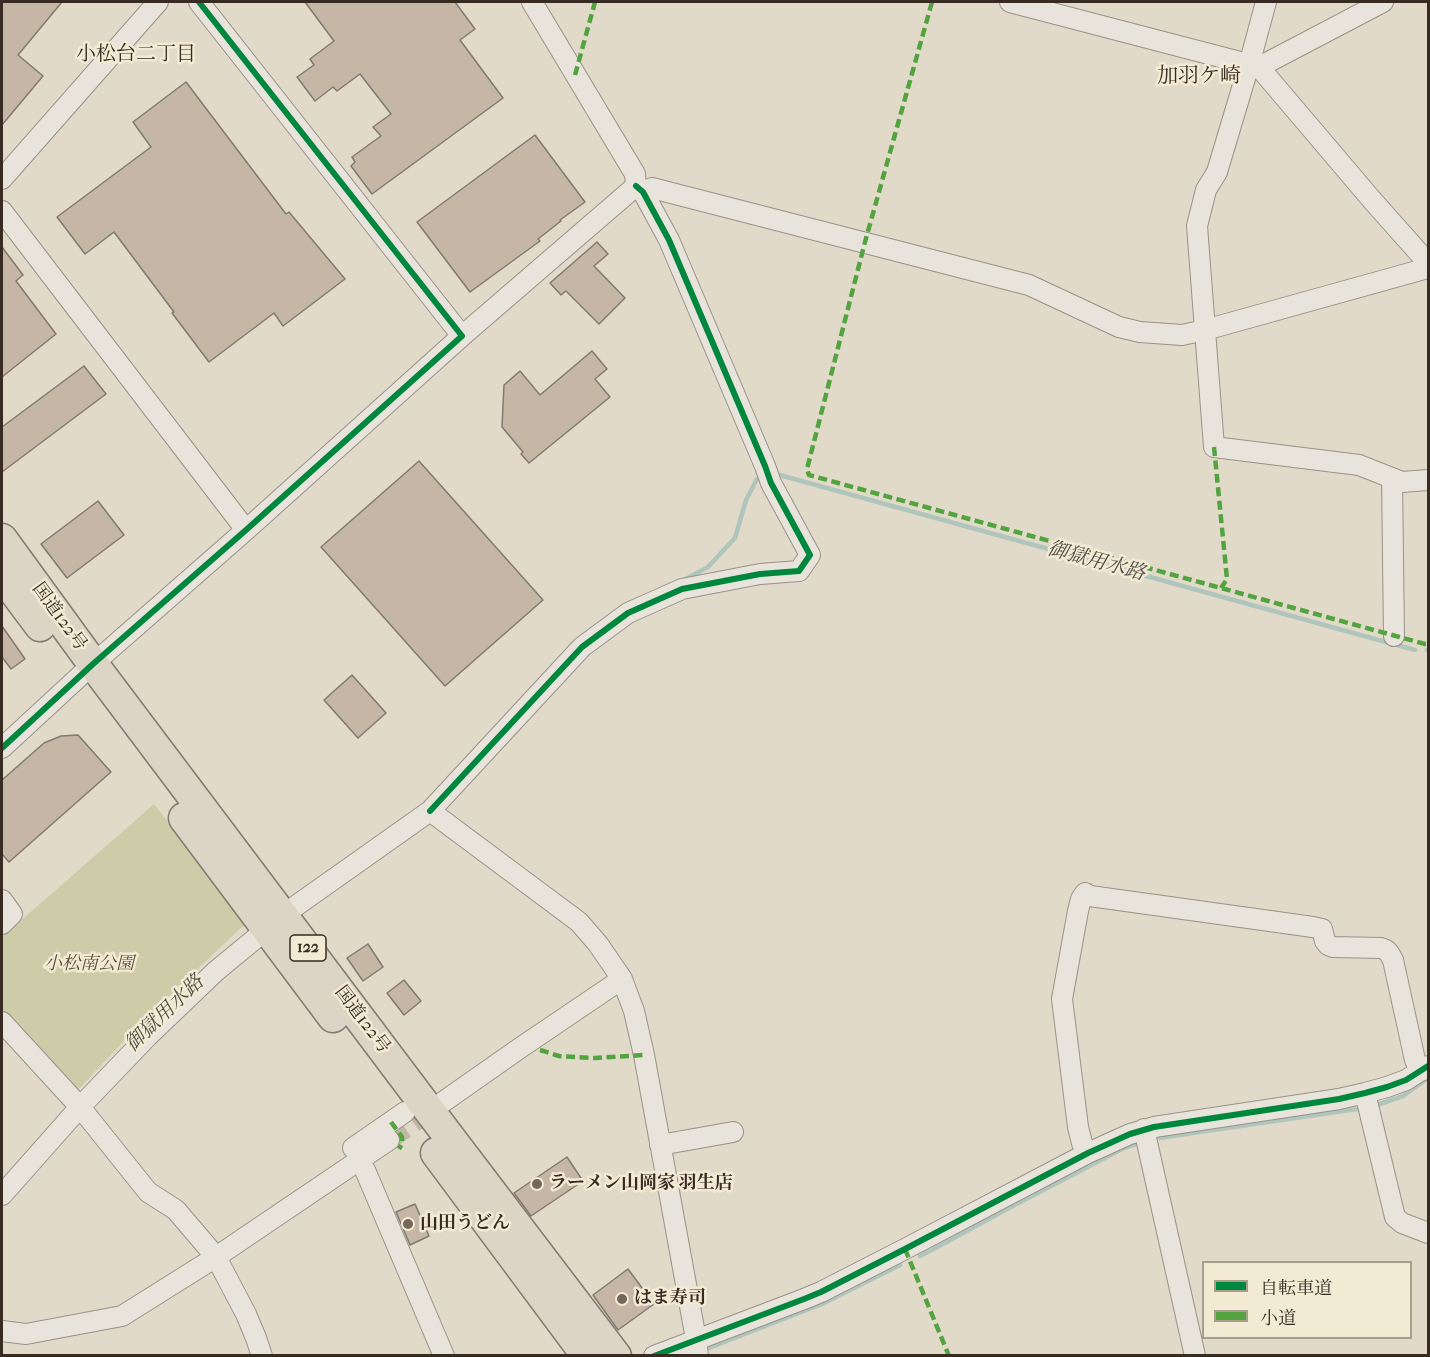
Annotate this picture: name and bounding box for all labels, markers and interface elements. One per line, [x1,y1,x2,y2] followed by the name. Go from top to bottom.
[76,43,196,67] district label: 小松台二丁目
[1157,64,1241,90] district label: 加羽ケ崎
[1045,537,1147,587] water label: 御獄用水路
[27,579,91,655] street label: 国道122号
[290,935,326,961] road number: 122
[44,954,134,976] park label: 小松南公園
[121,971,209,1057] water label: 御獄用水路
[330,982,394,1058] street label: 国道122号
[549,1173,733,1195] place label: ラーメン山岡家 羽生店
[530,1177,544,1191] marker: ラーメン山岡家 羽生店
[420,1213,510,1235] place label: 山田うどん
[401,1217,415,1231] marker: 山田うどん
[1202,1261,1412,1339] legend
[1260,1278,1332,1299] text: 自転車道
[634,1288,706,1310] place label: はま寿司
[615,1292,629,1306] marker: はま寿司
[1260,1308,1296,1329] text: 小道

